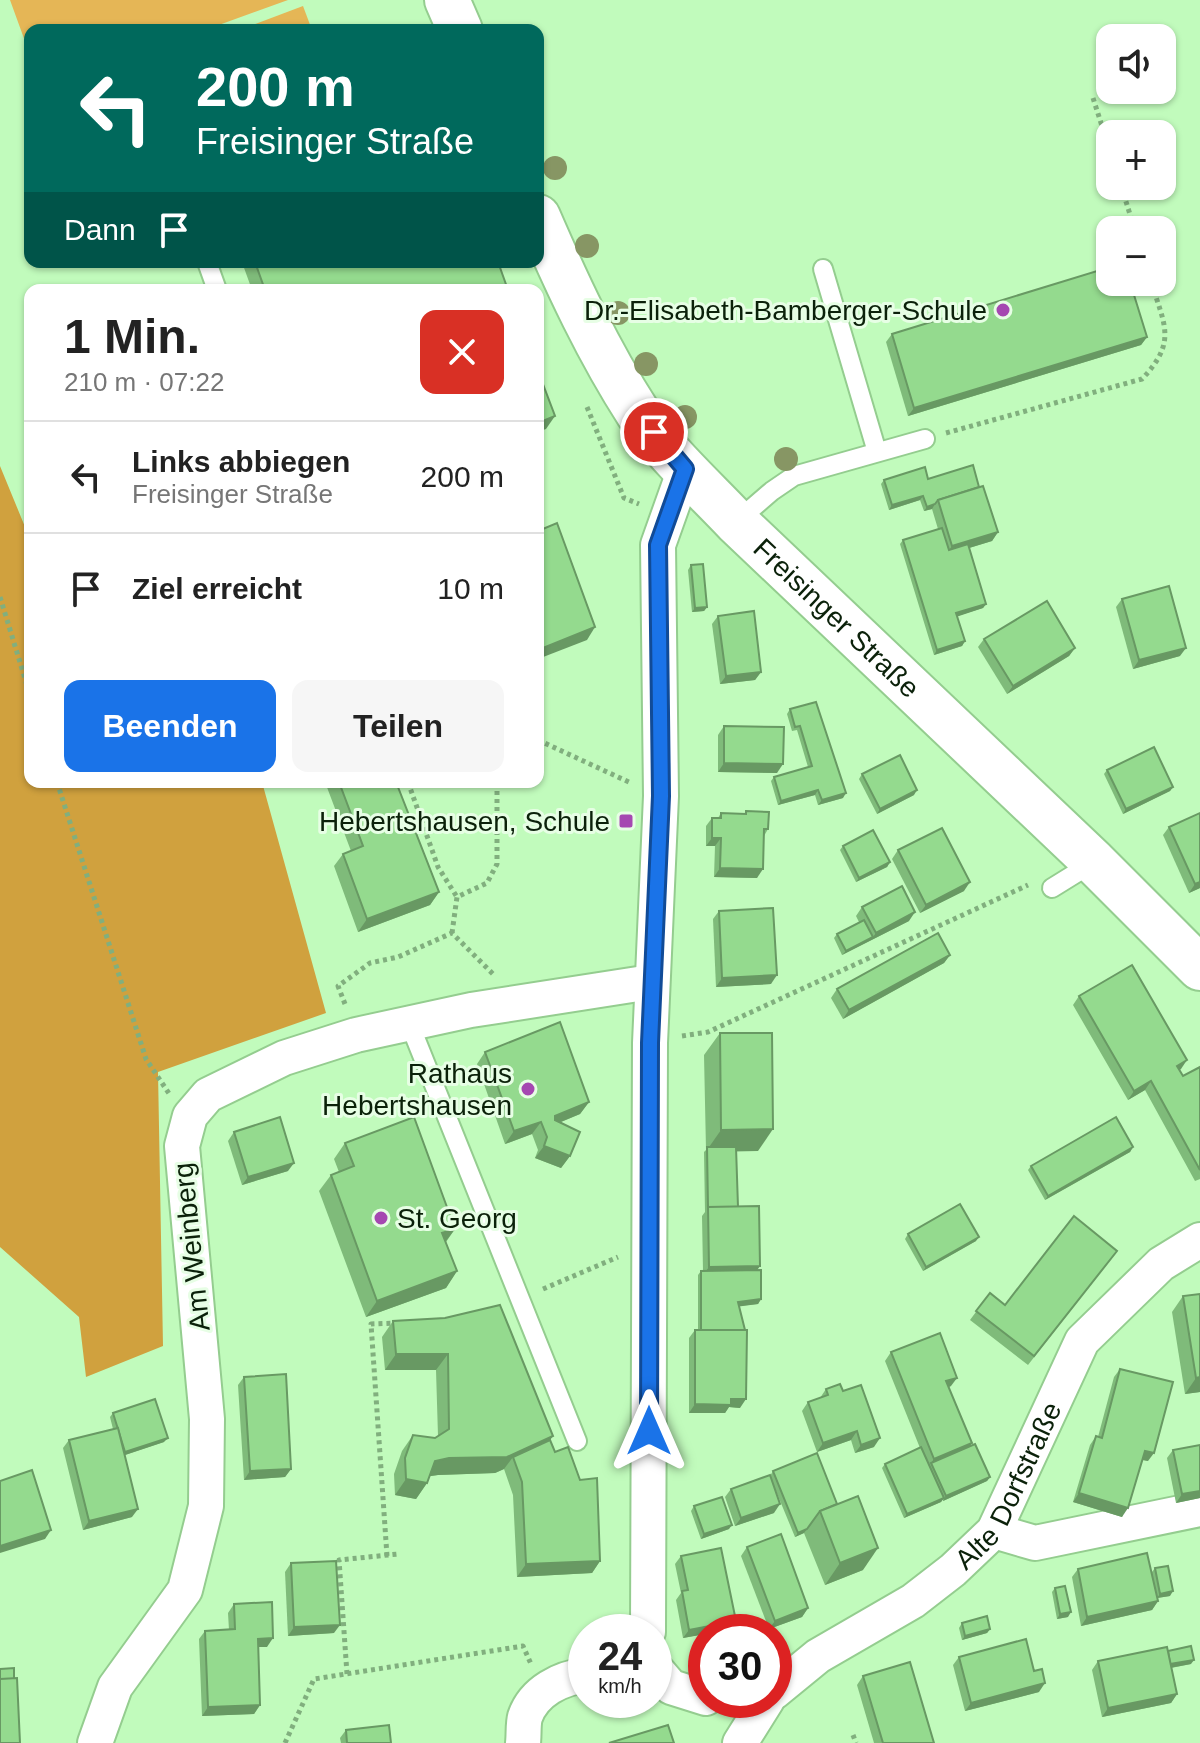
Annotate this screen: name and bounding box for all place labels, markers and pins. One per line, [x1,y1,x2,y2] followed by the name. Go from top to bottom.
[584,295,987,326] place label: Dr.-Elisabeth-Bamberger-Schule
[994,301,1012,319] marker: Dr.-Elisabeth-Bamberger-Schule
[620,398,688,466] pin
[319,806,610,837] place label: Hebertshausen, Schule
[617,812,635,830] marker: Hebertshausen, Schule
[322,1058,512,1121] place label: Rathaus Hebertshausen
[519,1080,537,1098] marker: Rathaus Hebertshausen
[397,1203,517,1234] place label: St. Georg
[372,1209,390,1227] marker: St. Georg

